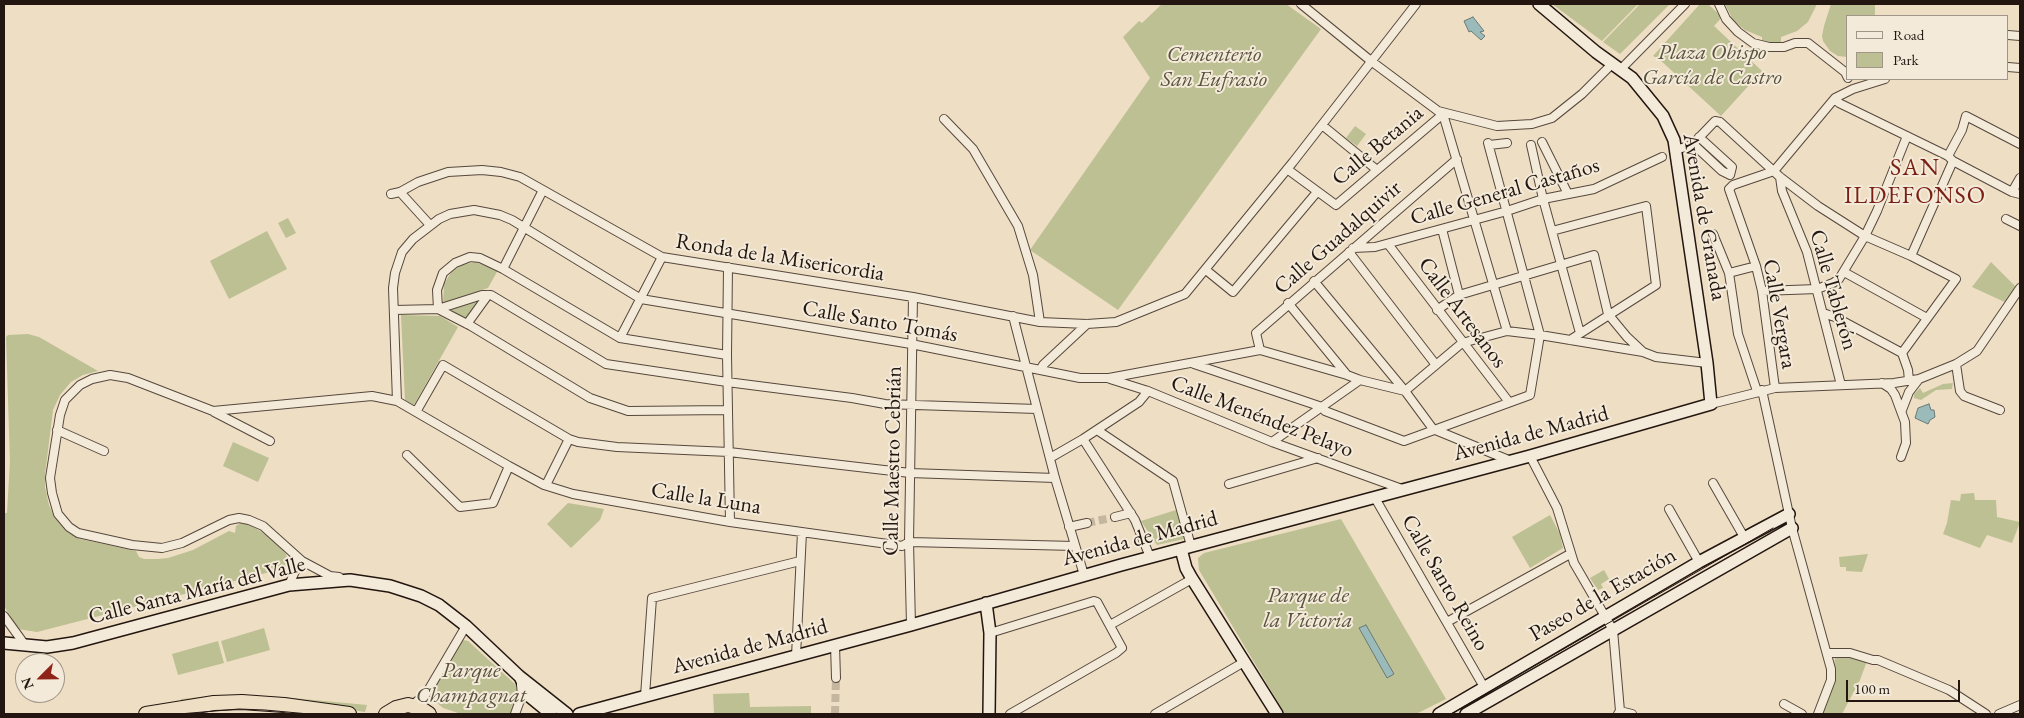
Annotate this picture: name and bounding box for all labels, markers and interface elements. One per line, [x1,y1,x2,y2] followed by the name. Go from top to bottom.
[1846,15,2009,80] legend
[1893,25,1924,44] text: Road
[1642,40,1782,91] park label: Plaza Obispo García de Castro
[1161,42,1267,94] park label: Cementerio San Eufrasio
[1893,50,1919,69] text: Park
[1327,100,1429,192] street label: Calle Betania
[1676,131,1732,303] street label: Avenida de Granada
[1407,152,1603,232] street label: Calle General Castaños
[1843,154,1987,210] district label: SAN ILDEFONSO
[1269,175,1407,301] street label: Calle Guadalquivir
[1803,227,1863,353] street label: Calle Tablerón
[674,228,886,288] street label: Ronda de la Misericordia
[1412,253,1512,373] street label: Calle Artesanos
[1756,257,1802,371] street label: Calle Vergara
[800,295,960,349] street label: Calle Santo Tomás
[878,366,908,556] street label: Calle Maestro Cebrián
[1167,370,1357,464] street label: Calle Menéndez Pelayo
[1450,401,1612,467] street label: Avenida de Madrid
[649,477,763,521] street label: Calle la Luna
[1059,506,1221,572] street label: Avenida de Madrid
[1395,510,1495,656] street label: Calle Santo Reino
[1525,542,1681,648] street label: Paseo de la Estación
[86,551,308,631] street label: Calle Santa María del Valle
[1263,583,1353,634] park label: Parque de la Victoria
[669,614,831,680] street label: Avenida de Madrid
[15,653,65,703] north arrow
[416,658,526,709] park label: Parque Champagnat
[1849,670,1963,702] scale bar
[17,675,38,692] text: N
[1854,679,1890,698] text: 100 m

